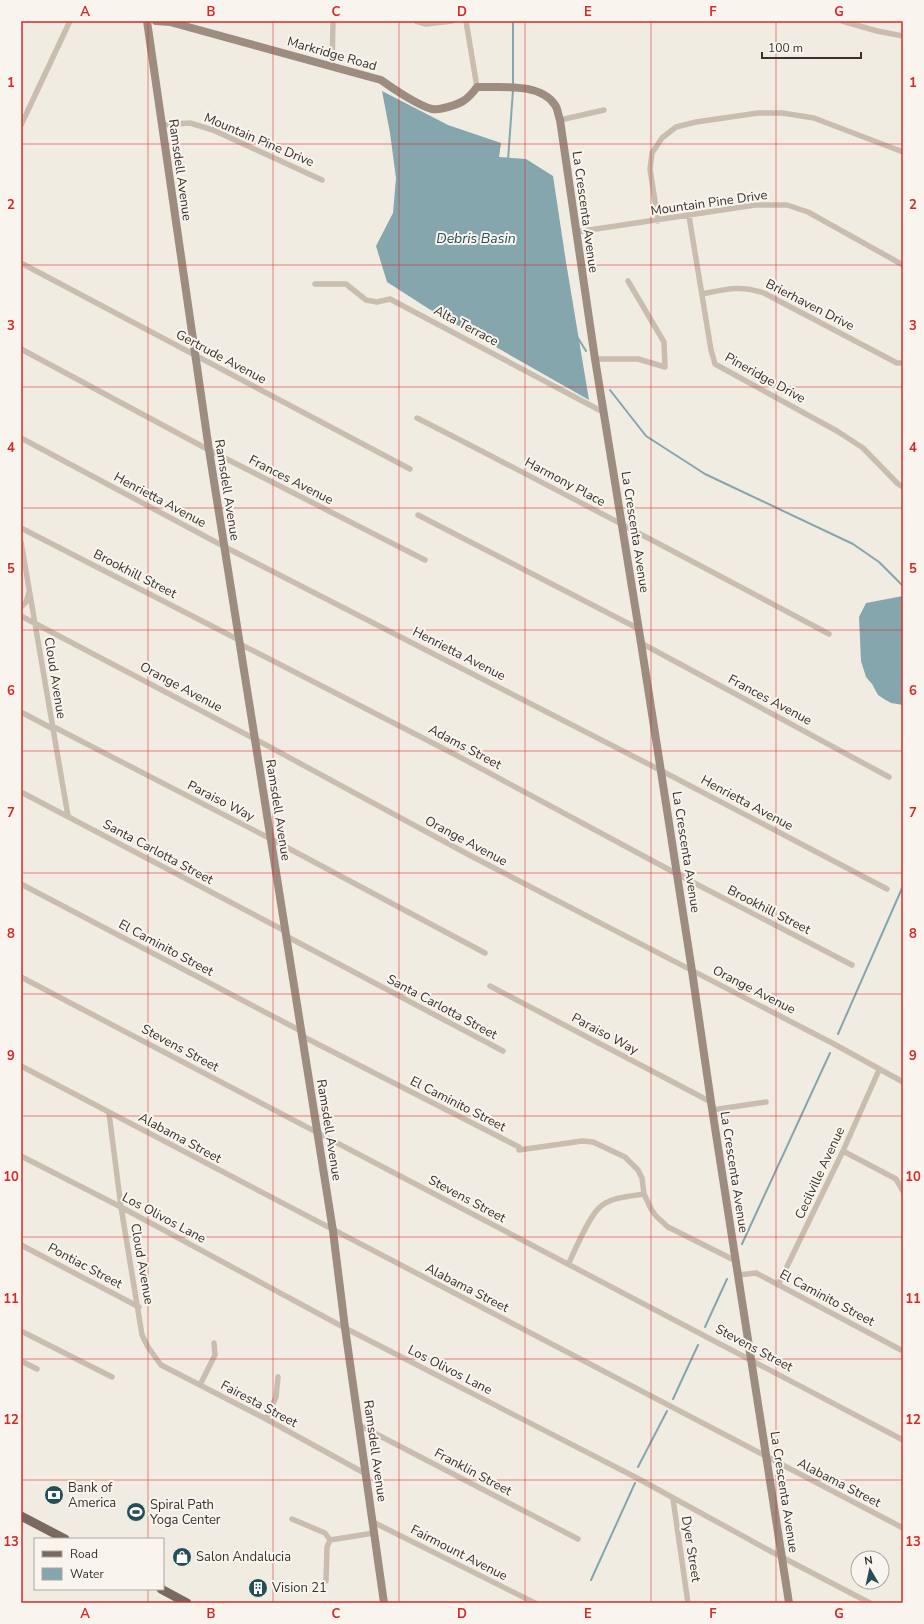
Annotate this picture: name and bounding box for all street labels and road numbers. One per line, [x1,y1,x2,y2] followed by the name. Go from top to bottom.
[285,33,379,75] street label: Markridge Road
[201,109,317,171] street label: Mountain Pine Drive
[164,118,196,222] street label: Ramsdell Avenue
[568,150,602,274] street label: La Crescenta Avenue
[649,186,769,220] street label: Mountain Pine Drive
[763,275,858,335] street label: Brierhaven Drive
[431,301,501,351] street label: Alta Terrace
[173,326,269,388] street label: Gertrude Avenue
[721,348,809,408] street label: Pineridge Drive
[210,438,244,542] street label: Ramsdell Avenue
[246,451,336,509] street label: Frances Avenue
[522,453,609,511] street label: Harmony Place
[111,468,209,532] street label: Henrietta Avenue
[616,470,654,594] street label: La Crescenta Avenue
[90,545,180,603] street label: Brookhill Street
[409,623,509,685] street label: Henrietta Avenue
[40,636,70,720] street label: Cloud Avenue
[137,658,225,716] street label: Orange Avenue
[725,670,815,730] street label: Frances Avenue
[425,720,505,774] street label: Adams Street
[261,758,295,862] street label: Ramsdell Avenue
[698,771,796,835] street label: Henrietta Avenue
[184,776,258,826] street label: Paraiso Way
[667,790,705,914] street label: La Crescenta Avenue
[422,812,510,870] street label: Orange Avenue
[100,815,217,889] street label: Santa Carlotta Street
[724,881,814,939] street label: Brookhill Street
[115,915,217,981] street label: El Caminito Street
[709,961,799,1019] street label: Orange Avenue
[384,970,501,1044] street label: Santa Carlotta Street
[568,1009,642,1059] street label: Paraiso Way
[138,1020,222,1076] street label: Stevens Street
[407,1072,509,1136] street label: El Caminito Street
[312,1078,346,1182] street label: Ramsdell Avenue
[135,1109,225,1168] street label: Alabama Street
[715,1110,753,1234] street label: La Crescenta Avenue
[791,1124,849,1222] street label: Cecilville Avenue
[425,1171,509,1227] street label: Stevens Street
[119,1188,209,1248] street label: Los Olivos Lane
[126,1222,158,1306] street label: Cloud Avenue
[45,1239,126,1293] street label: Pontiac Street
[422,1259,512,1317] street label: Alabama Street
[776,1265,878,1331] street label: El Caminito Street
[712,1320,796,1376] street label: Stevens Street
[405,1341,495,1399] street label: Los Olivos Lane
[217,1376,301,1432] street label: Fairesta Street
[359,1399,391,1503] street label: Ramsdell Avenue
[765,1430,803,1554] street label: La Crescenta Avenue
[431,1444,515,1500] street label: Franklin Street
[794,1454,884,1512] street label: Alabama Street
[677,1515,705,1584] street label: Dyer Street
[407,1521,511,1585] street label: Fairmount Avenue

